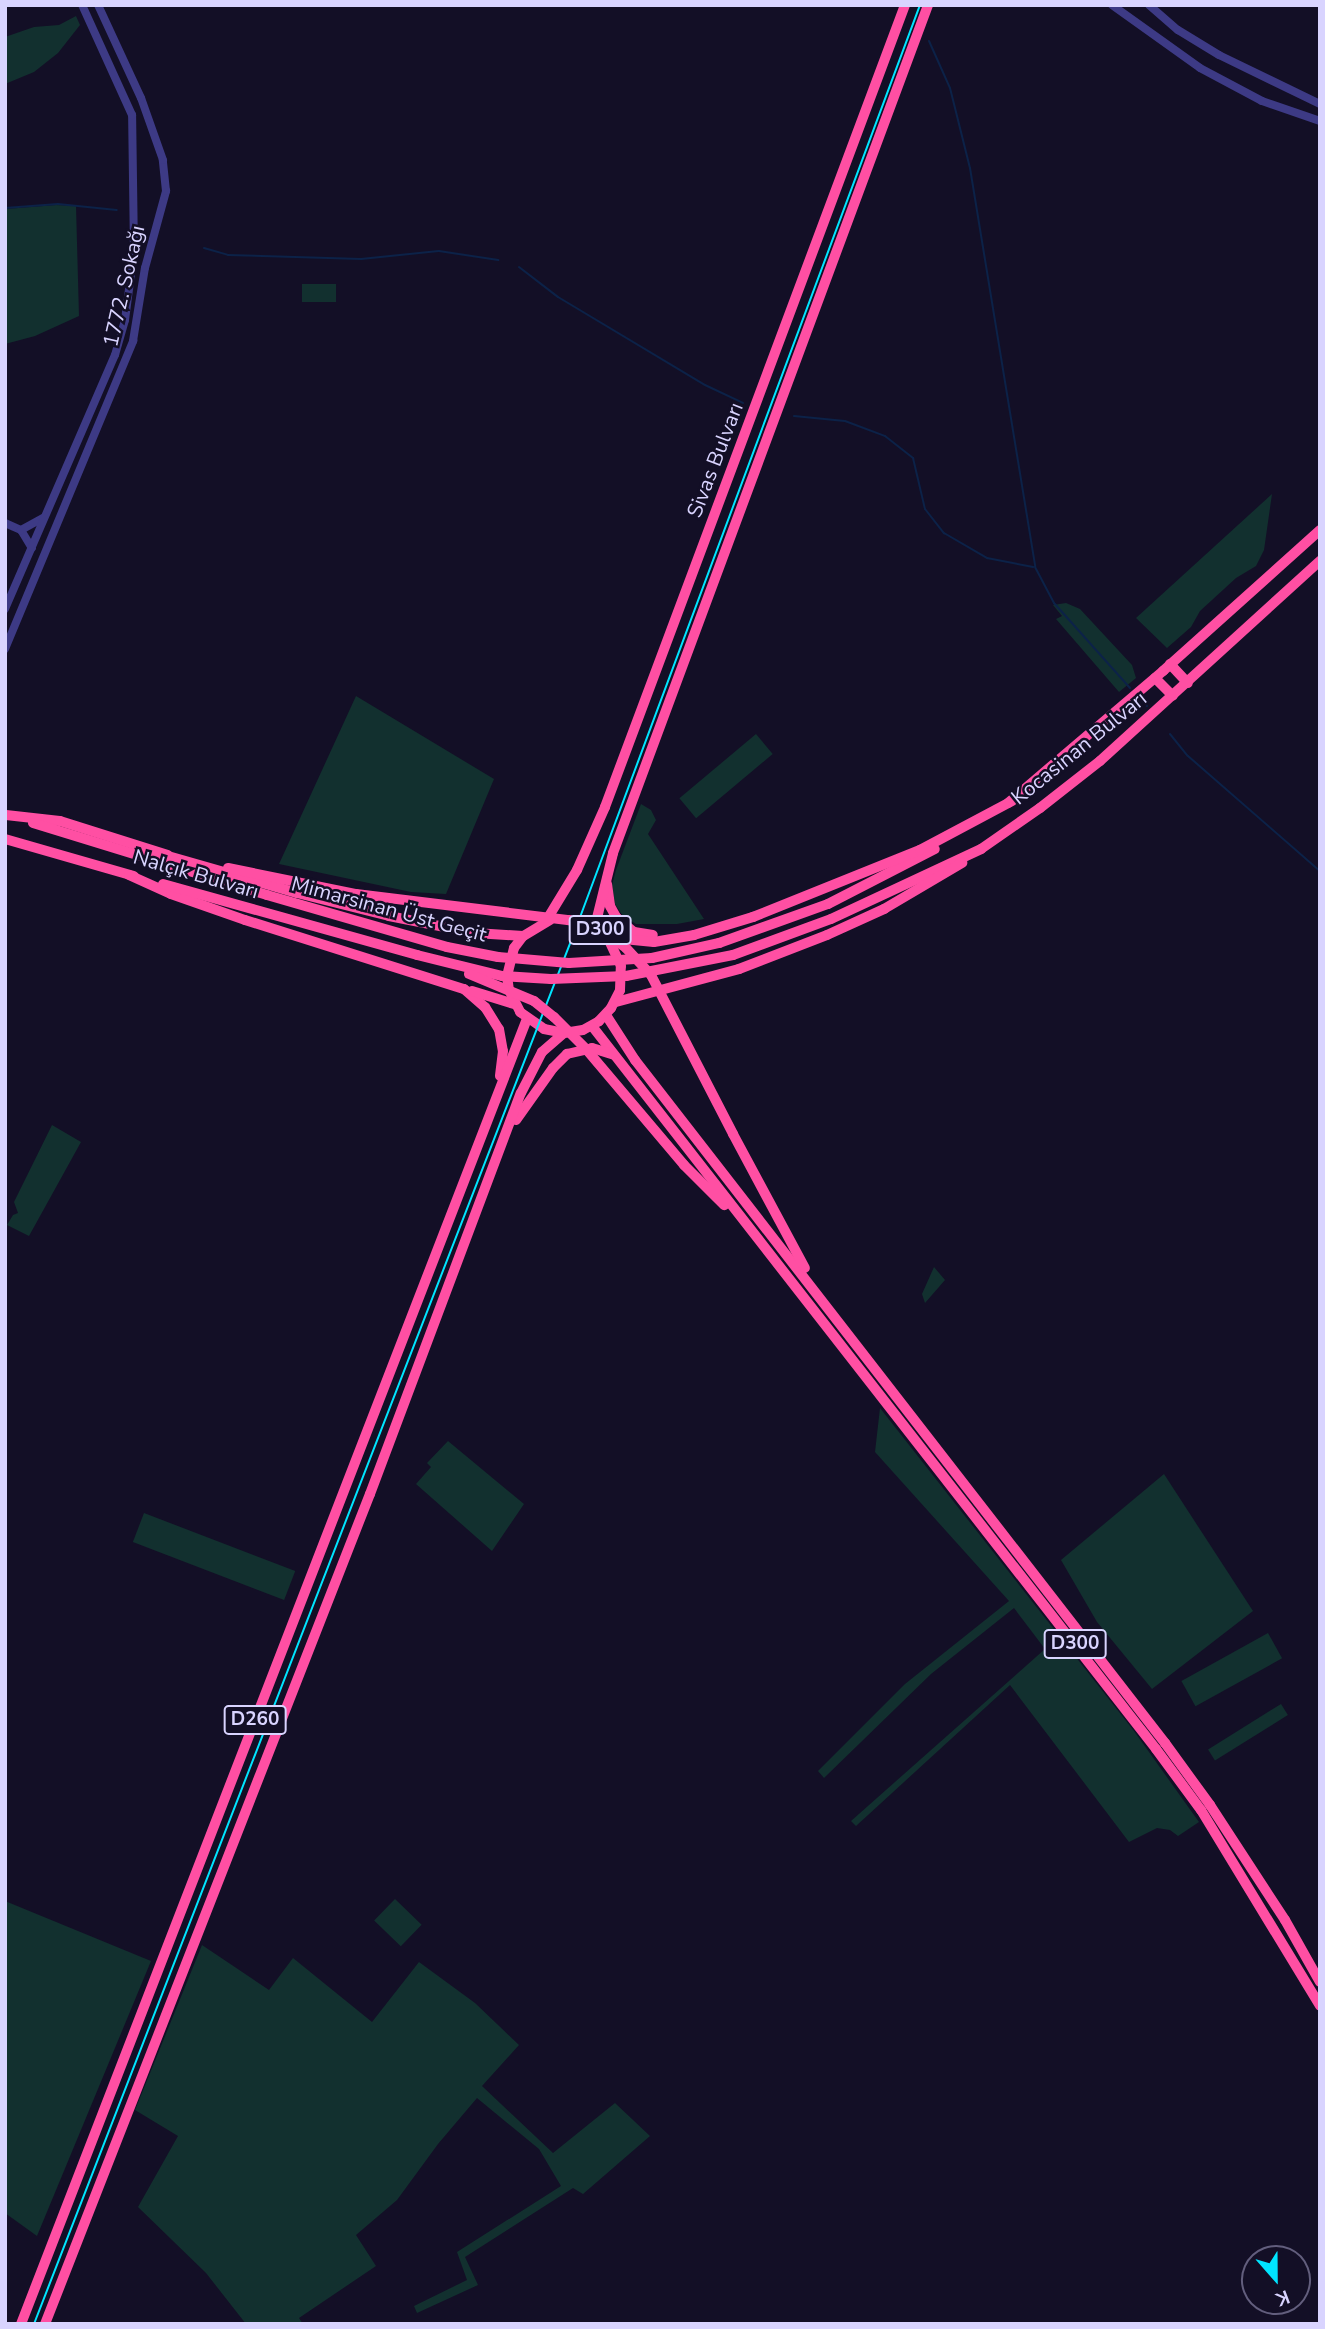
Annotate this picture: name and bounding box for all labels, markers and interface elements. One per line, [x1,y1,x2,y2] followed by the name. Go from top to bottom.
[98,223,150,349] street label: 1772. Sokağı
[682,399,748,521] street label: Sivas Bulvarı
[1006,686,1152,810] street label: Kocasinan Bulvarı
[130,844,262,904] street label: Nalçık Bulvarı
[289,871,489,947] street label: Mimarsinan Üst Geçit
[568,914,632,946] road number: D300
[1044,1628,1106,1660] road number: D300
[224,1704,286,1736] road number: D260
[1241,2245,1311,2315] north arrow
[1272,2283,1293,2312] text: K

